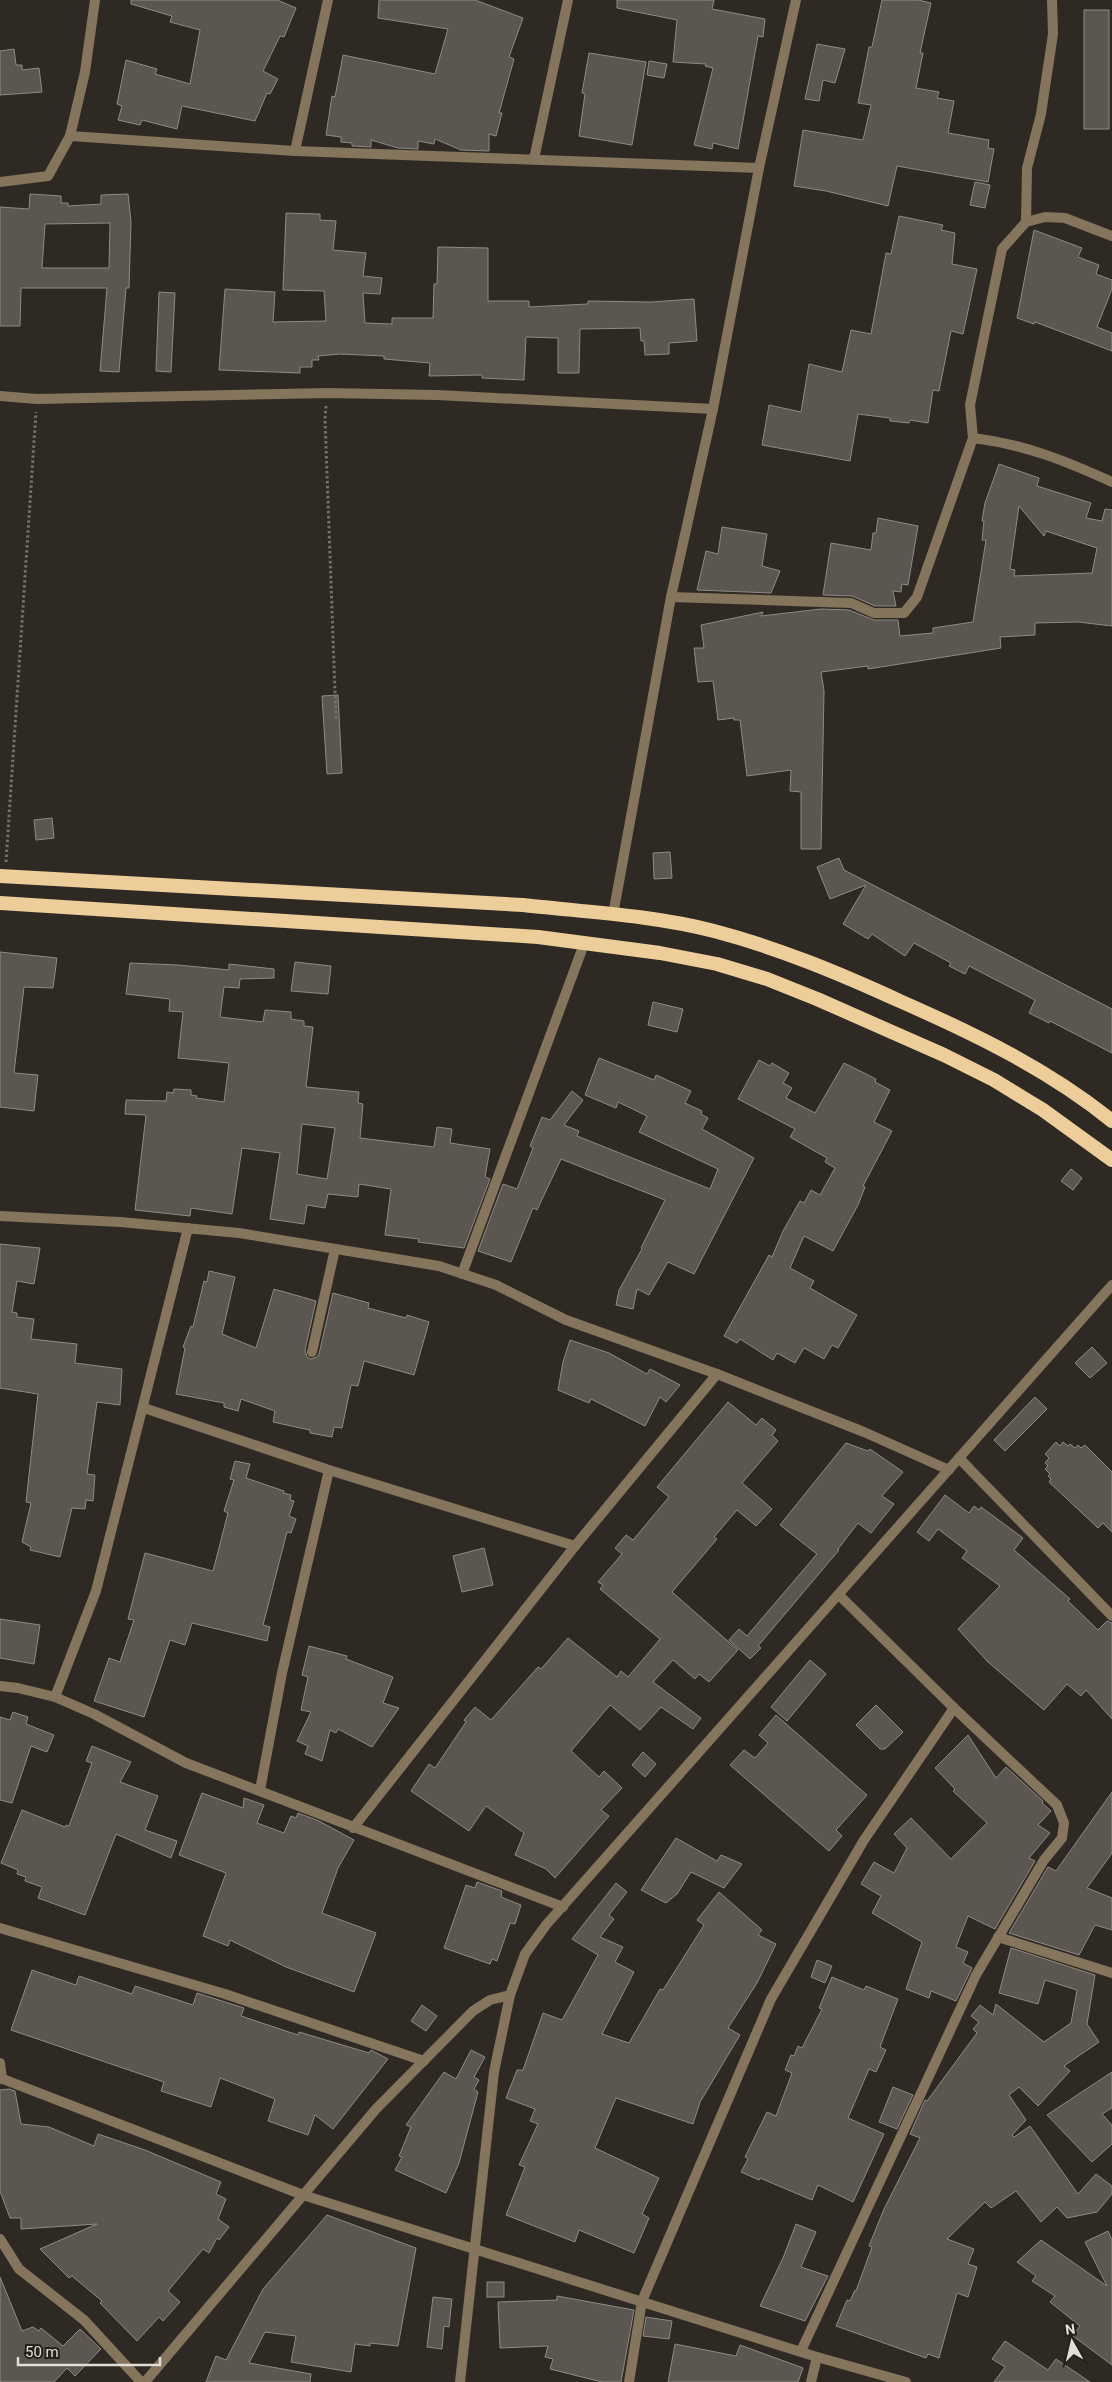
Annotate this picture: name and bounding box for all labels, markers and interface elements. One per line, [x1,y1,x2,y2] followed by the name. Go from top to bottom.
[1047,2317,1097,2367] north arrow
[1064,2321,1076,2338] text: N
[18,2334,160,2366] scale bar
[25,2343,59,2361] text: 50 m

